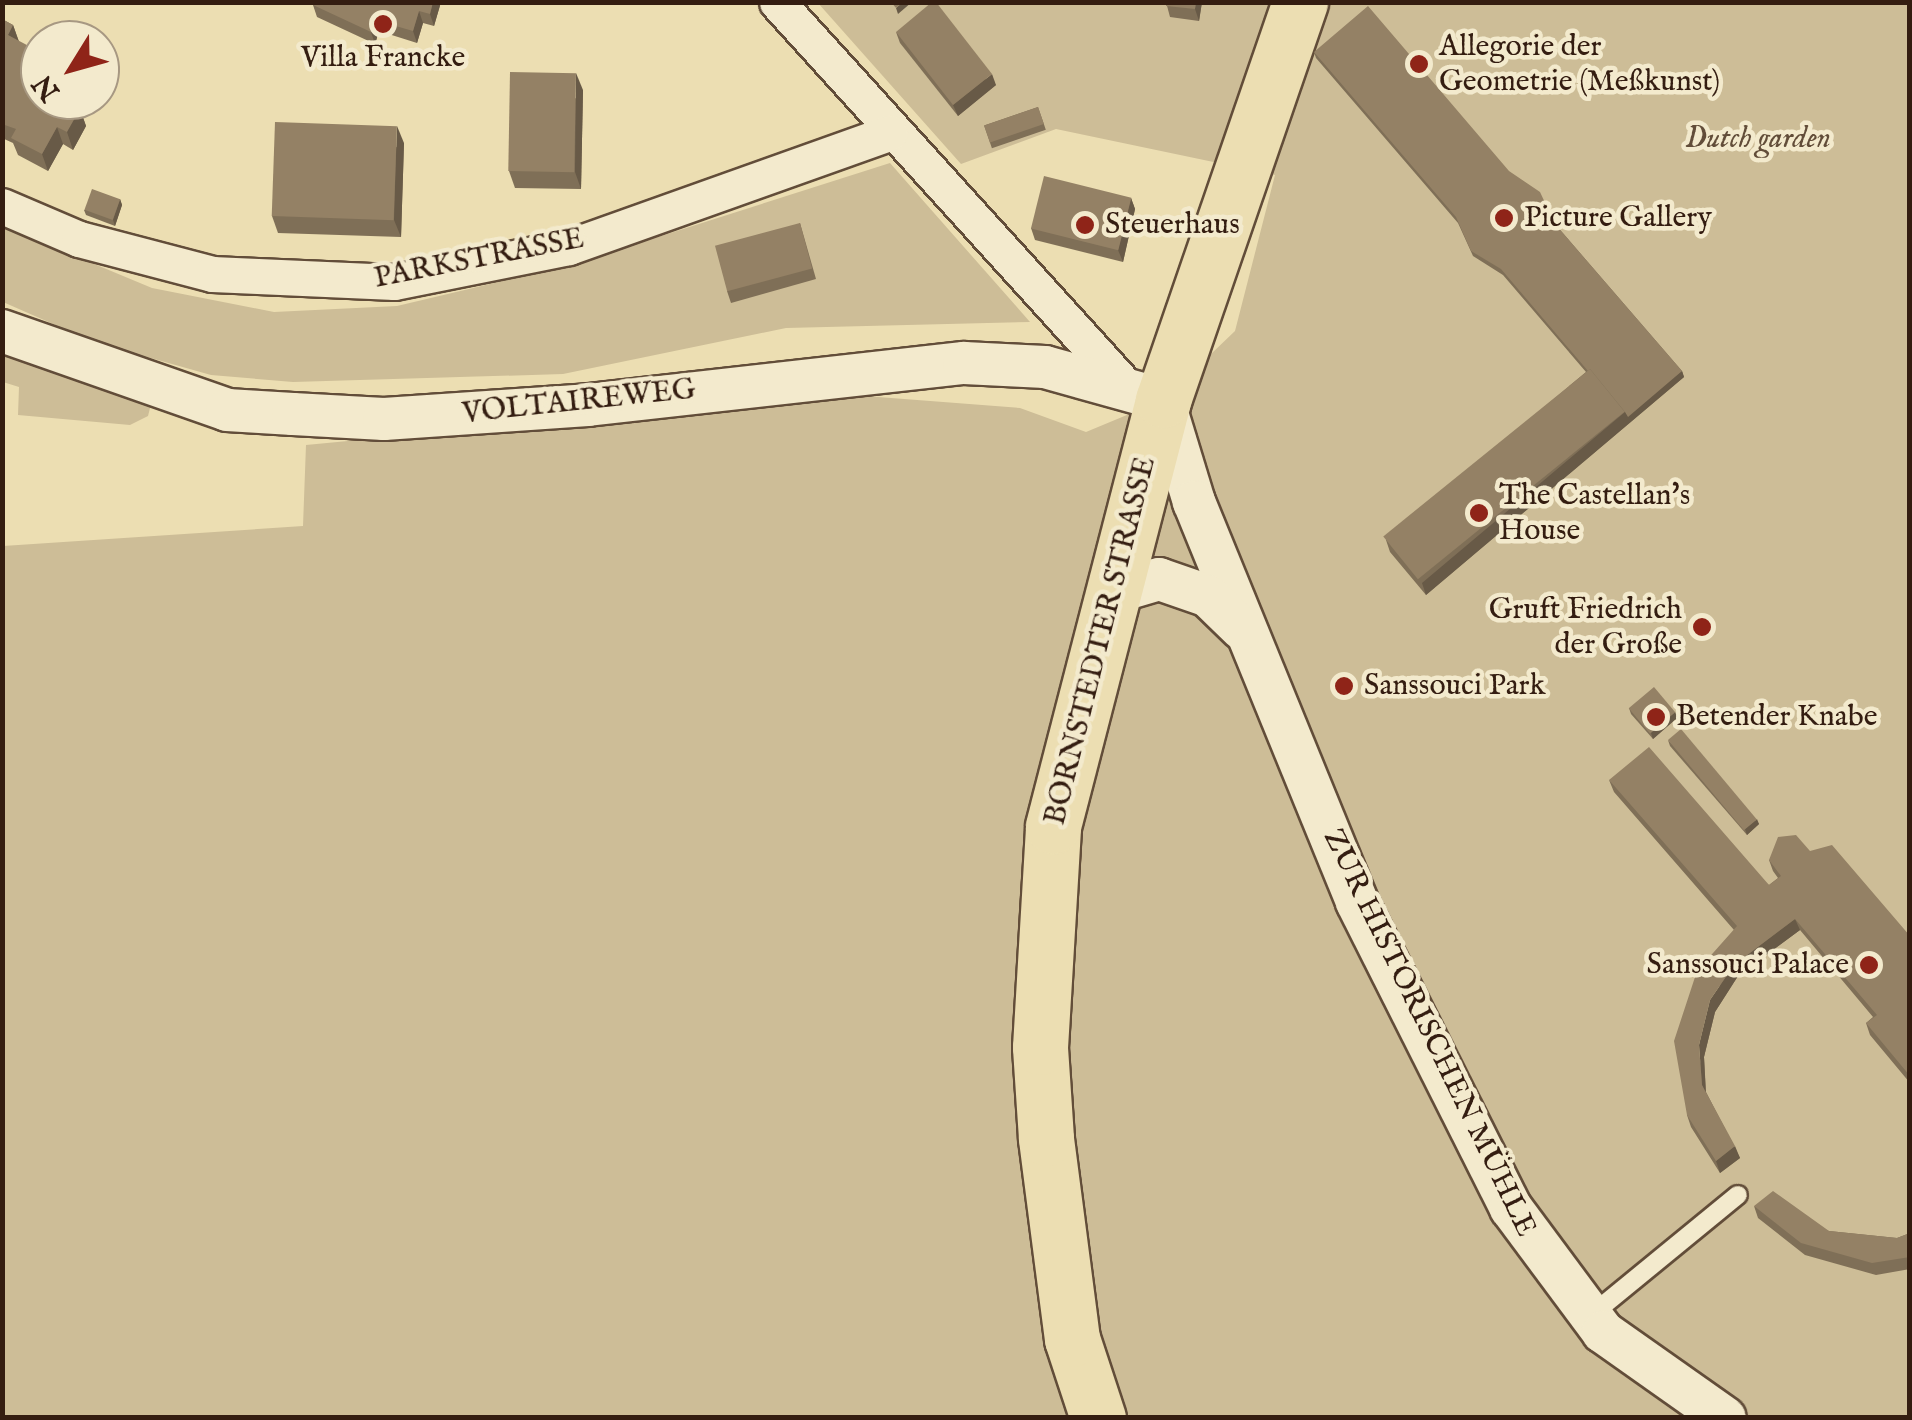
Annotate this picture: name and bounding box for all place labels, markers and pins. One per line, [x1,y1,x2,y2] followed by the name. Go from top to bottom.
[372,13,394,35] marker: Villa Francke
[1439,29,1720,100] place label: Allegorie der Geometrie (Meßkunst)
[301,40,465,76] place label: Villa Francke
[1408,53,1430,75] marker: Allegorie der Geometrie (Meßkunst)
[1524,200,1712,236] place label: Picture Gallery
[1105,207,1240,243] place label: Steuerhaus
[1493,207,1515,229] marker: Picture Gallery
[1074,214,1096,236] marker: Steuerhaus
[1499,478,1690,548] place label: The Castellan's House
[1468,502,1490,524] marker: The Castellan's House
[1489,592,1682,662] place label: Gruft Friedrich der Große
[1691,616,1713,638] marker: Gruft Friedrich der Große
[1364,668,1546,704] place label: Sanssouci Park
[1333,675,1355,697] marker: Sanssouci Park
[1676,699,1877,735] place label: Betender Knabe
[1645,706,1667,728] marker: Betender Knabe
[1647,947,1849,983] place label: Sanssouci Palace
[1858,954,1880,976] marker: Sanssouci Palace

